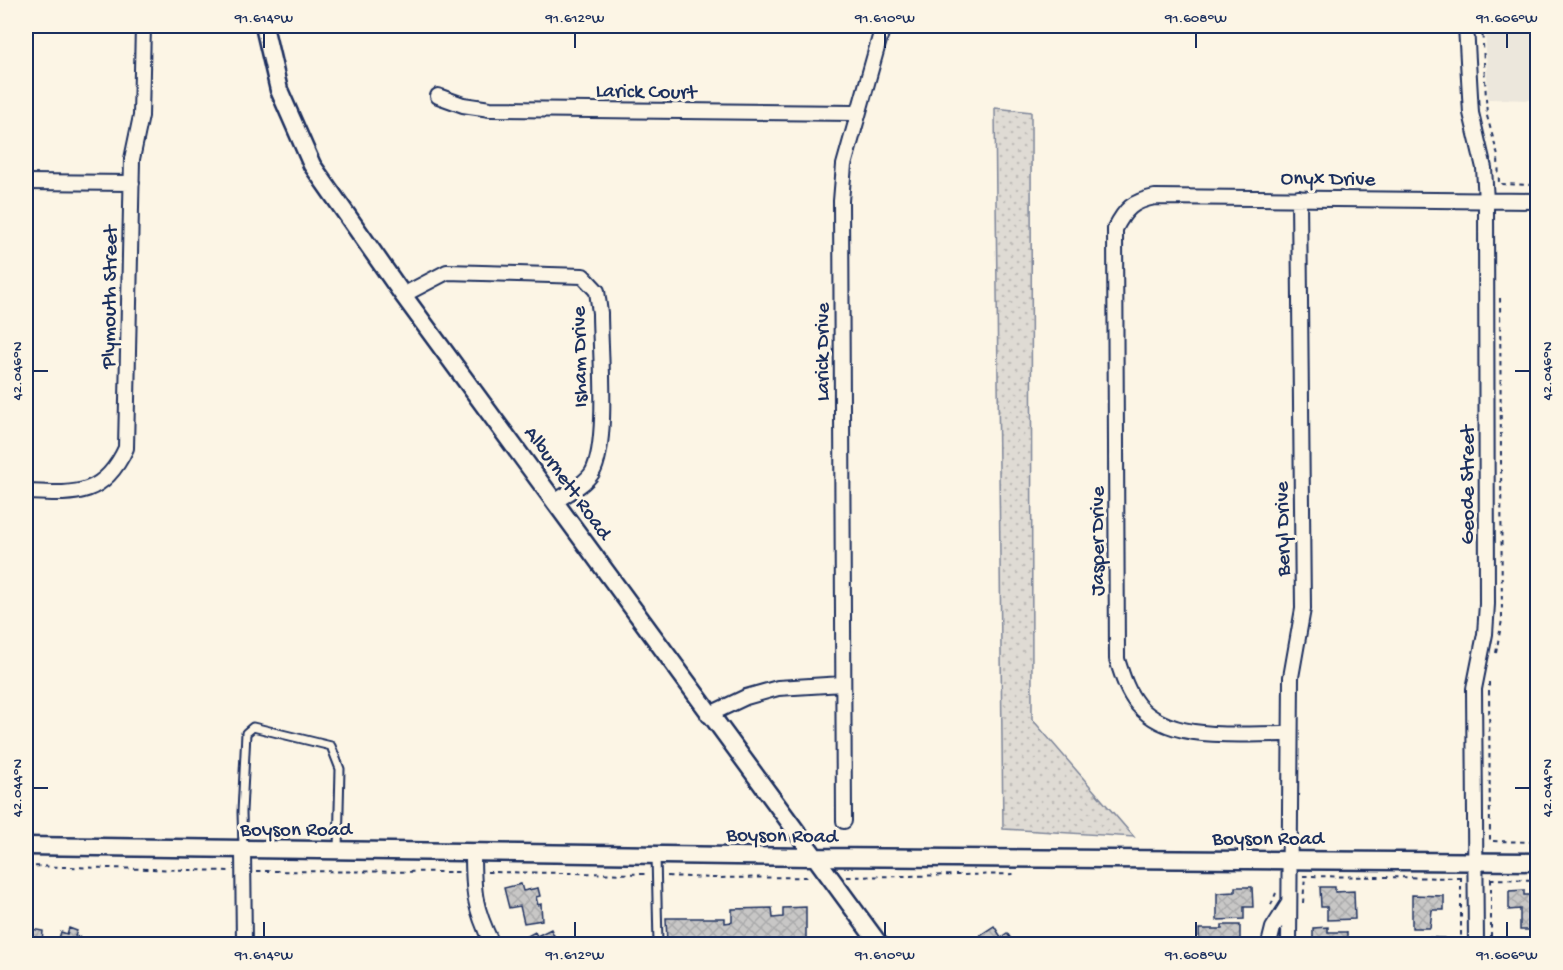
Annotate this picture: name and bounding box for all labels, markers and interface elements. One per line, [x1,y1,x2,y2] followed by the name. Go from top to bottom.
[234,10,294,28] text: 91.614°W
[545,10,605,28] text: 91.612°W
[854,10,915,28] text: 91.610°W
[1164,10,1227,28] text: 91.608°W
[1475,10,1538,28] text: 91.606°W
[595,80,699,107] street label: Larick Court
[1280,167,1377,194] street label: Onyx Drive
[98,223,125,370] street label: Plymouth Street
[812,302,837,401] street label: Larick Drive
[568,305,595,408] street label: Isham Drive
[9,341,27,400] text: 42.046°N
[1539,341,1557,400] text: 42.046°N
[517,422,617,547] street label: Alburnett Road
[1457,423,1482,545] street label: Geode Street
[1271,480,1298,578] street label: Beryl Drive
[1087,485,1112,596] street label: Jasper Drive
[9,759,27,817] text: 42.044°N
[1539,759,1557,817] text: 42.044°N
[239,819,353,844] street label: Boyson Road
[725,824,840,851] street label: Boyson Road
[1211,828,1325,853] street label: Boyson Road
[234,947,294,965] text: 91.614°W
[545,947,605,965] text: 91.612°W
[854,947,915,965] text: 91.610°W
[1164,947,1227,965] text: 91.608°W
[1475,947,1538,965] text: 91.606°W

